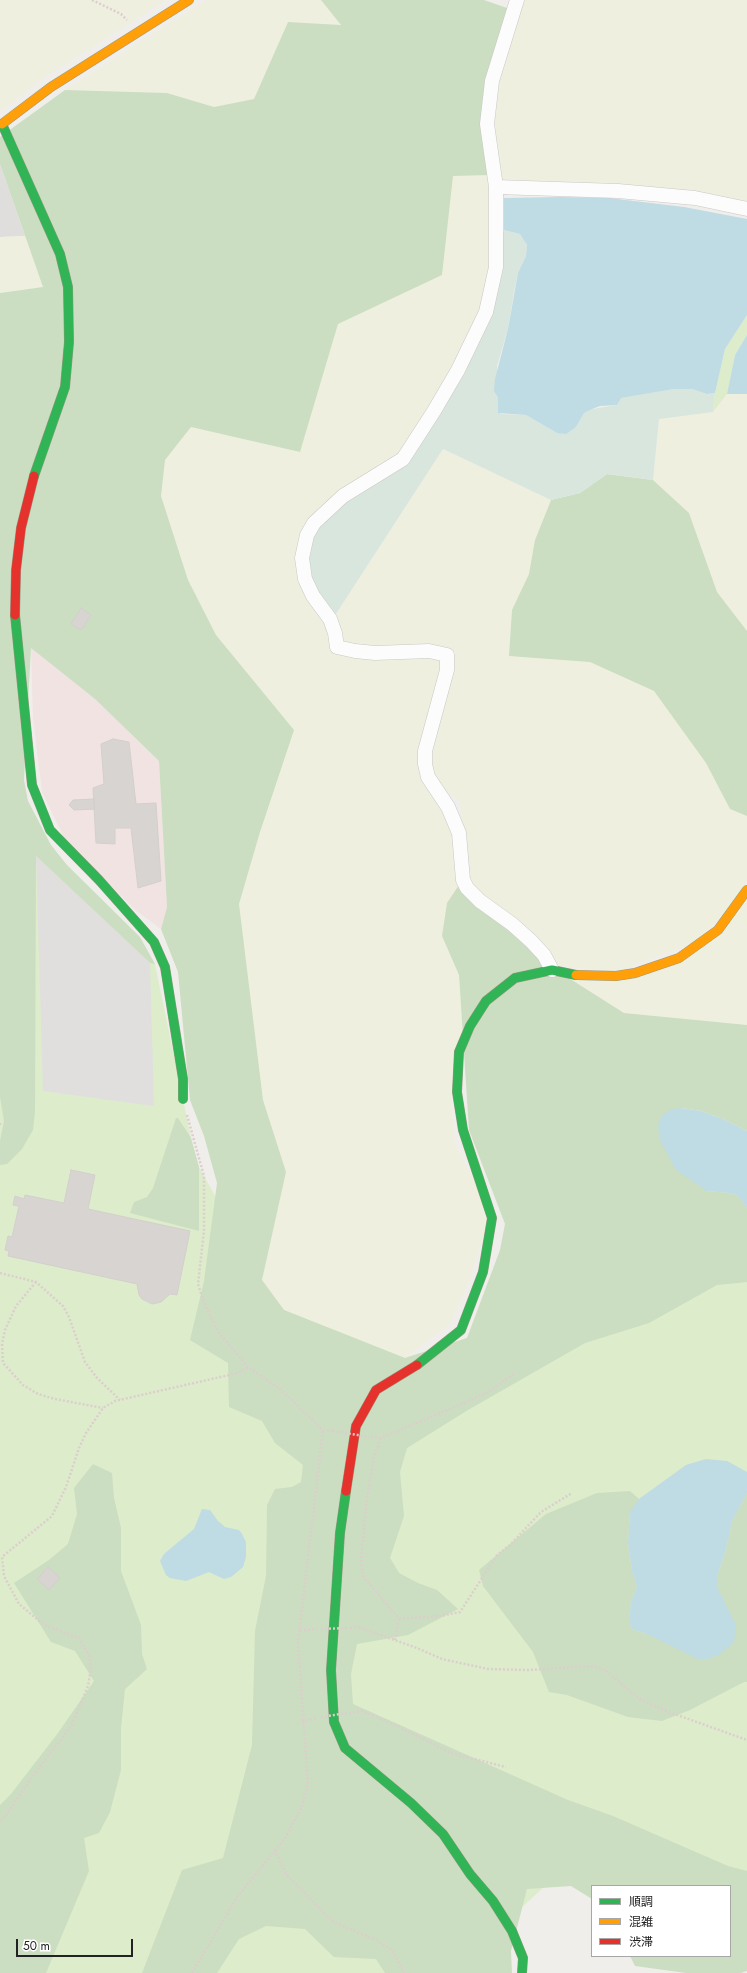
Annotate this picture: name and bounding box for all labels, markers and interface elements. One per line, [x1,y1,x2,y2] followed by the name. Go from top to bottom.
[591,1885,731,1957] legend
[629,1893,653,1911] text: 順調
[629,1913,653,1931] text: 混雑
[18,1931,135,1957] scale bar
[629,1933,653,1951] text: 渋滞
[23,1937,50,1955] text: 50 m

